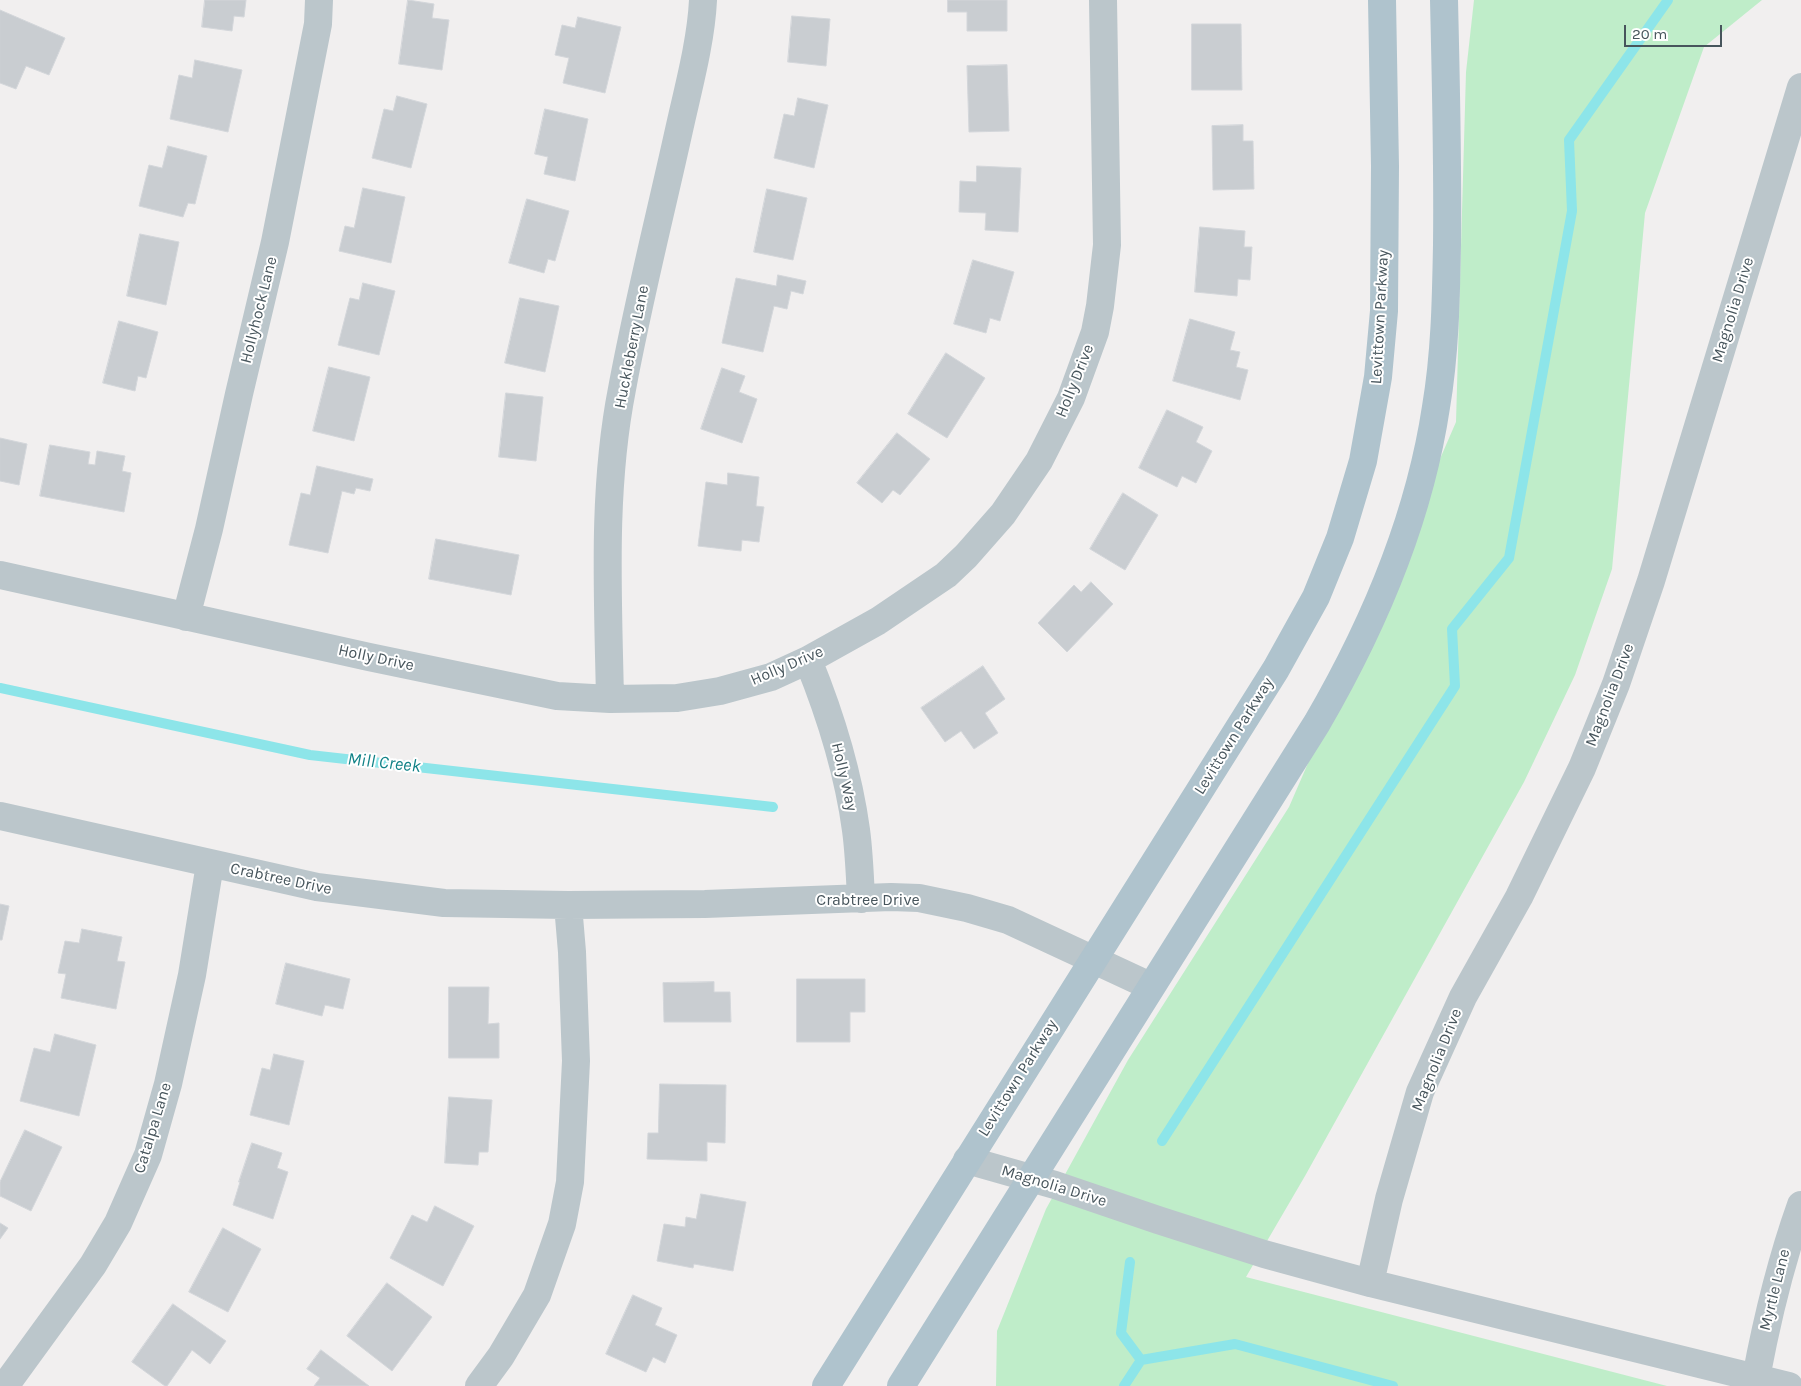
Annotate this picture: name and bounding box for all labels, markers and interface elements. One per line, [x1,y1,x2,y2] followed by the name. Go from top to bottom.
[1626,15,1724,47] scale bar
[1632,25,1667,43] text: 20 m
[1367,249,1393,385] street label: Levittown Parkway
[236,255,282,365] street label: Hollyhock Lane
[1708,255,1758,365] street label: Magnolia Drive
[611,284,653,410] street label: Huckleberry Lane
[1052,342,1098,420] street label: Holly Drive
[336,641,416,675] street label: Holly Drive
[1582,641,1638,749] street label: Magnolia Drive
[748,642,826,690] street label: Holly Drive
[1190,674,1278,798] street label: Levittown Parkway
[827,741,861,813] street label: Holly Way
[346,748,422,778] water label: Mill Creek
[228,859,334,899] street label: Crabtree Drive
[816,890,920,910] street label: Crabtree Drive
[1408,1006,1466,1114] street label: Magnolia Drive
[974,1016,1062,1140] street label: Levittown Parkway
[130,1080,176,1176] street label: Catalpa Lane
[999,1161,1109,1211] street label: Magnolia Drive
[1756,1247,1794,1333] street label: Myrtle Lane

